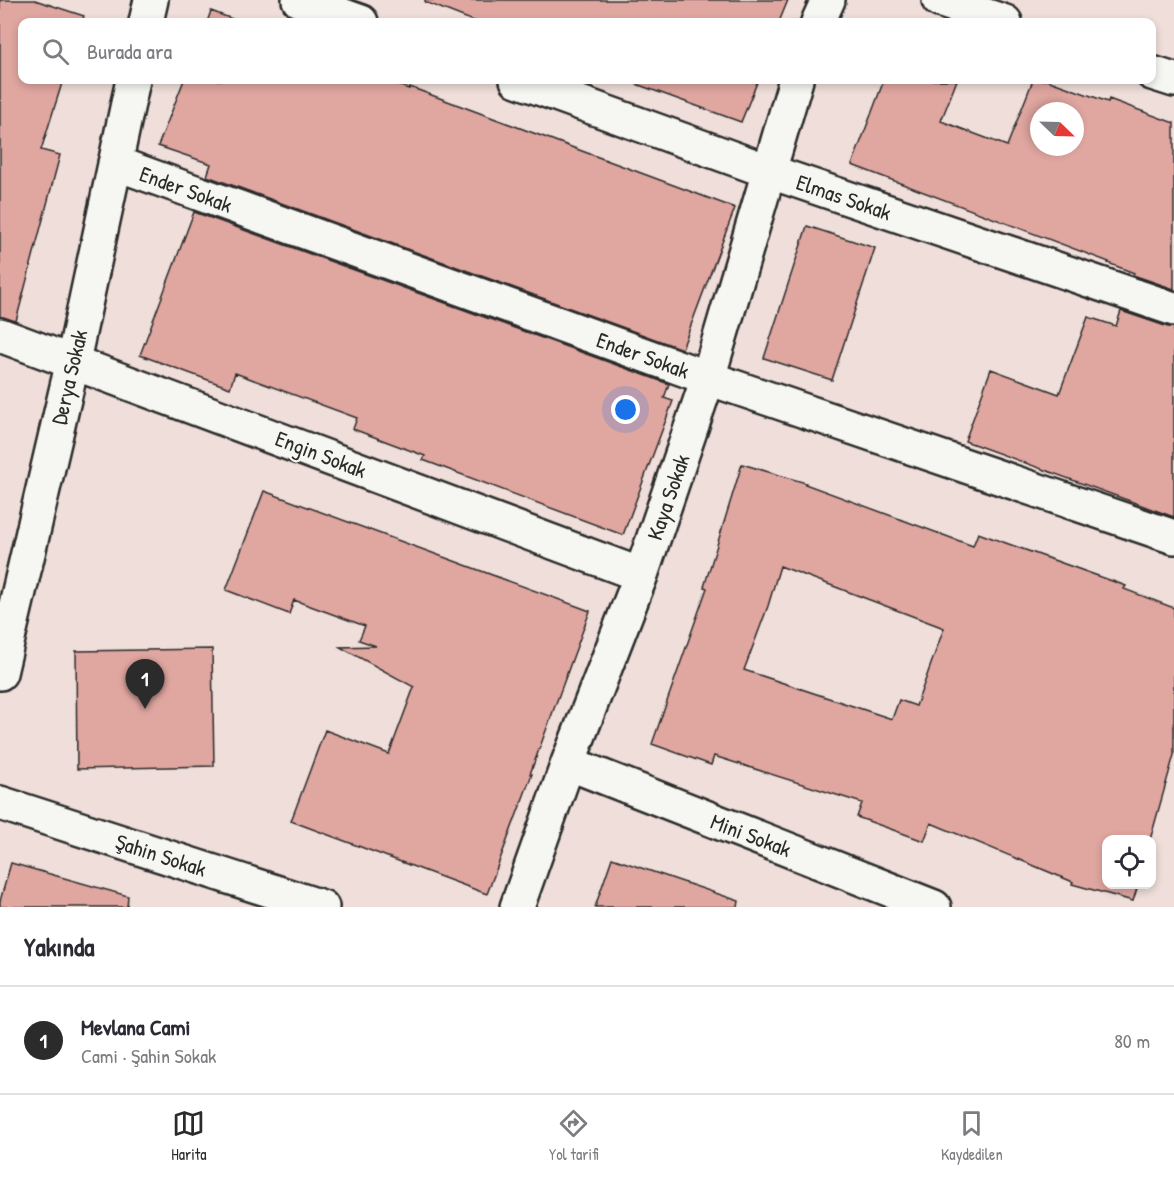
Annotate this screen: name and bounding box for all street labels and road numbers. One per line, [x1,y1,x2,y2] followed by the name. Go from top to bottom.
[136,158,236,220] street label: Ender Sokak
[793,167,895,227] street label: Elmas Sokak
[593,324,693,386] street label: Ender Sokak
[44,327,94,427] street label: Derya Sokak
[271,423,371,485] street label: Engin Sokak
[639,450,697,544] street label: Kaya Sokak
[707,806,795,864] street label: Mini Sokak
[112,826,210,884] street label: Şahin Sokak

